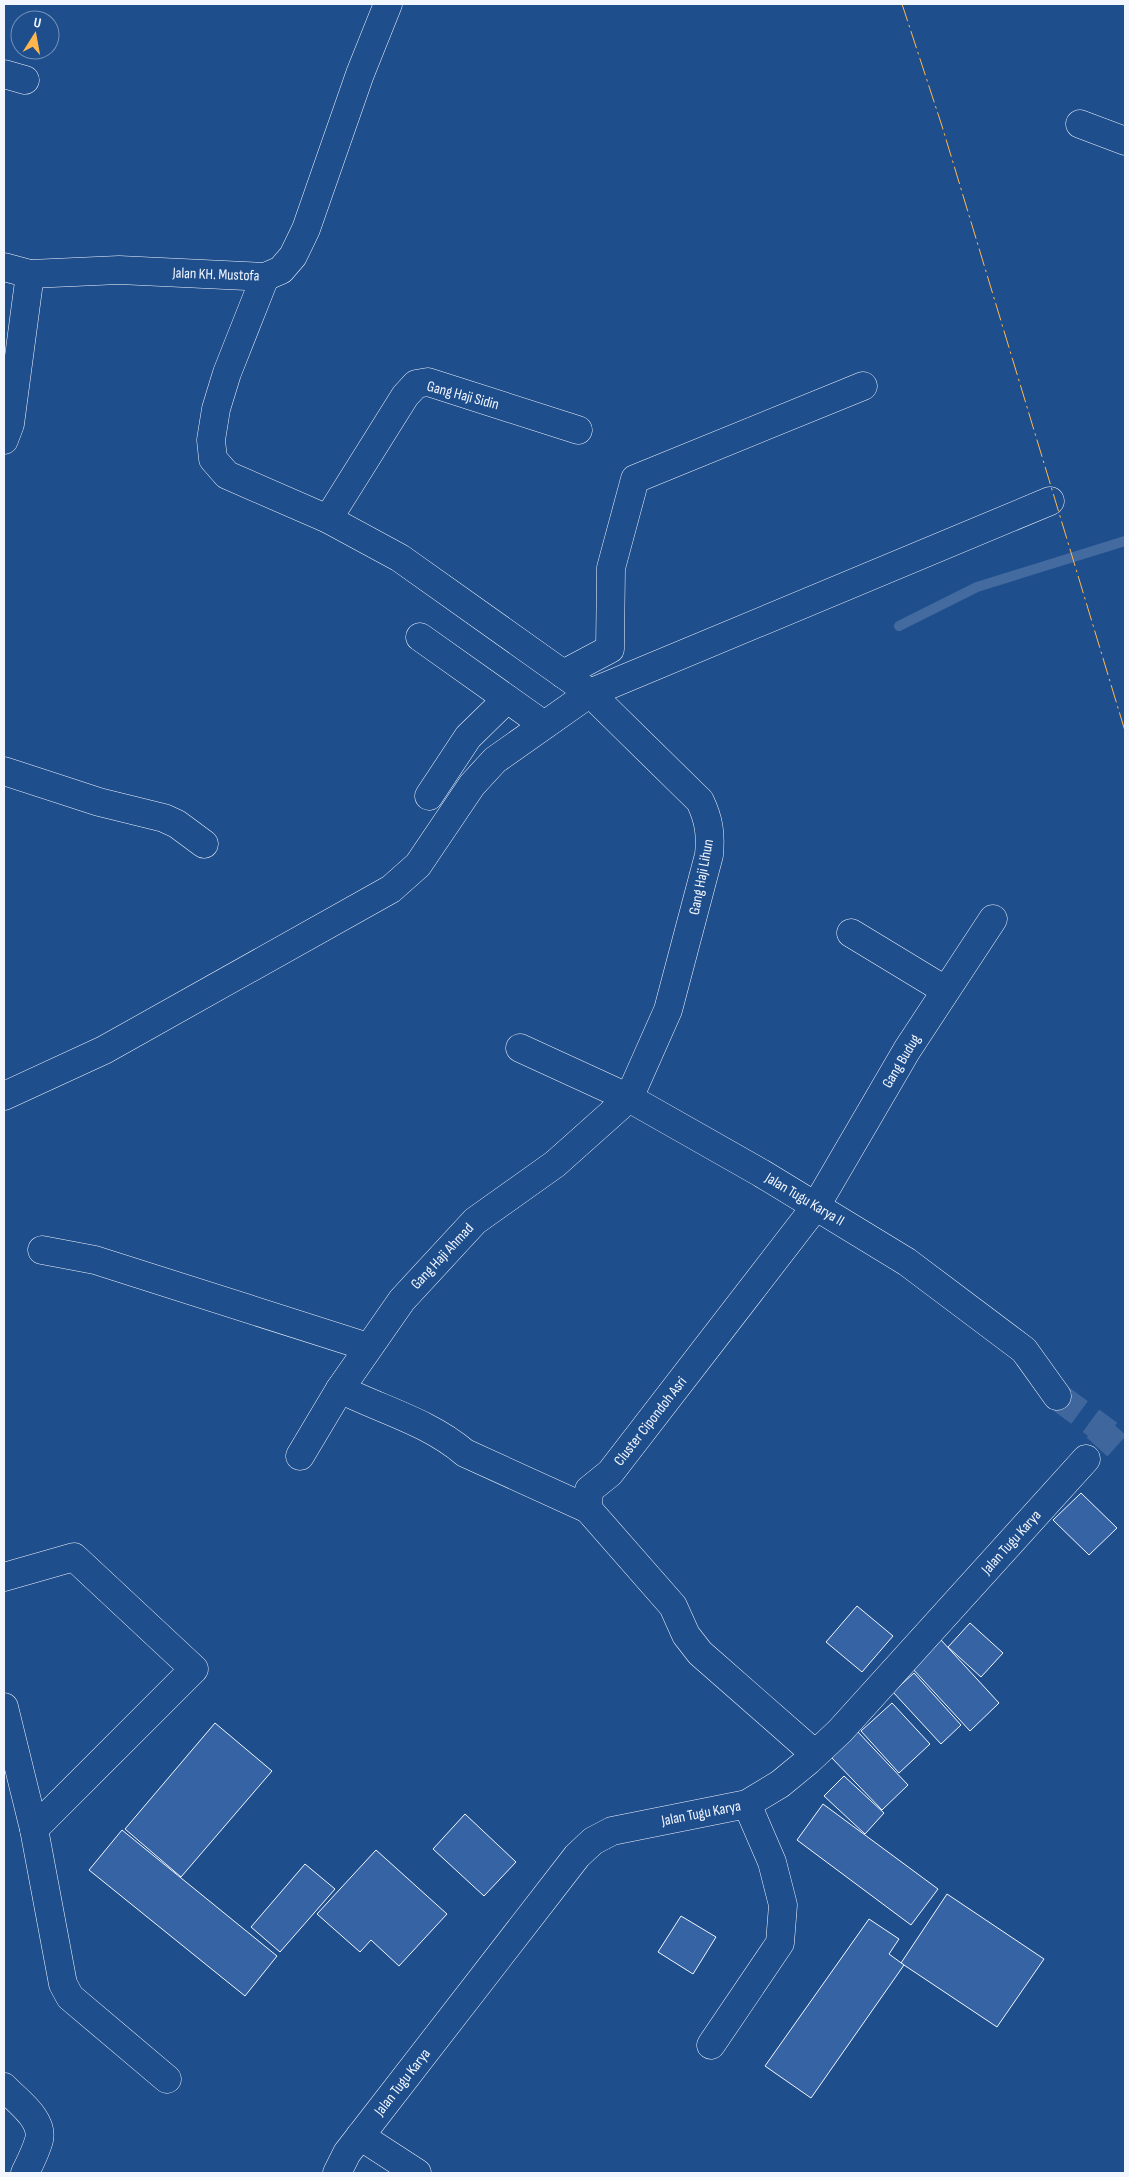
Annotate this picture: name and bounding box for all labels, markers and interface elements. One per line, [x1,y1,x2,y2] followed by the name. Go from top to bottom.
[10,10,60,60] north arrow
[32,14,43,32] text: U
[171,263,260,286] street label: Jalan KH. Mustofa
[425,377,501,414] street label: Gang Haji Sidin
[685,838,718,917] street label: Gang Haji Lihun
[878,1031,925,1092] street label: Gang Budug
[761,1168,848,1230] street label: Jalan Tugu Karya II
[407,1219,478,1294] street label: Gang Haji Ahmad
[610,1373,691,1470] street label: Cluster Cipondoh Asri
[977,1506,1045,1579] street label: Jalan Tugu Karya
[659,1796,743,1831] street label: Jalan Tugu Karya
[370,2045,435,2121] street label: Jalan Tugu Karya

